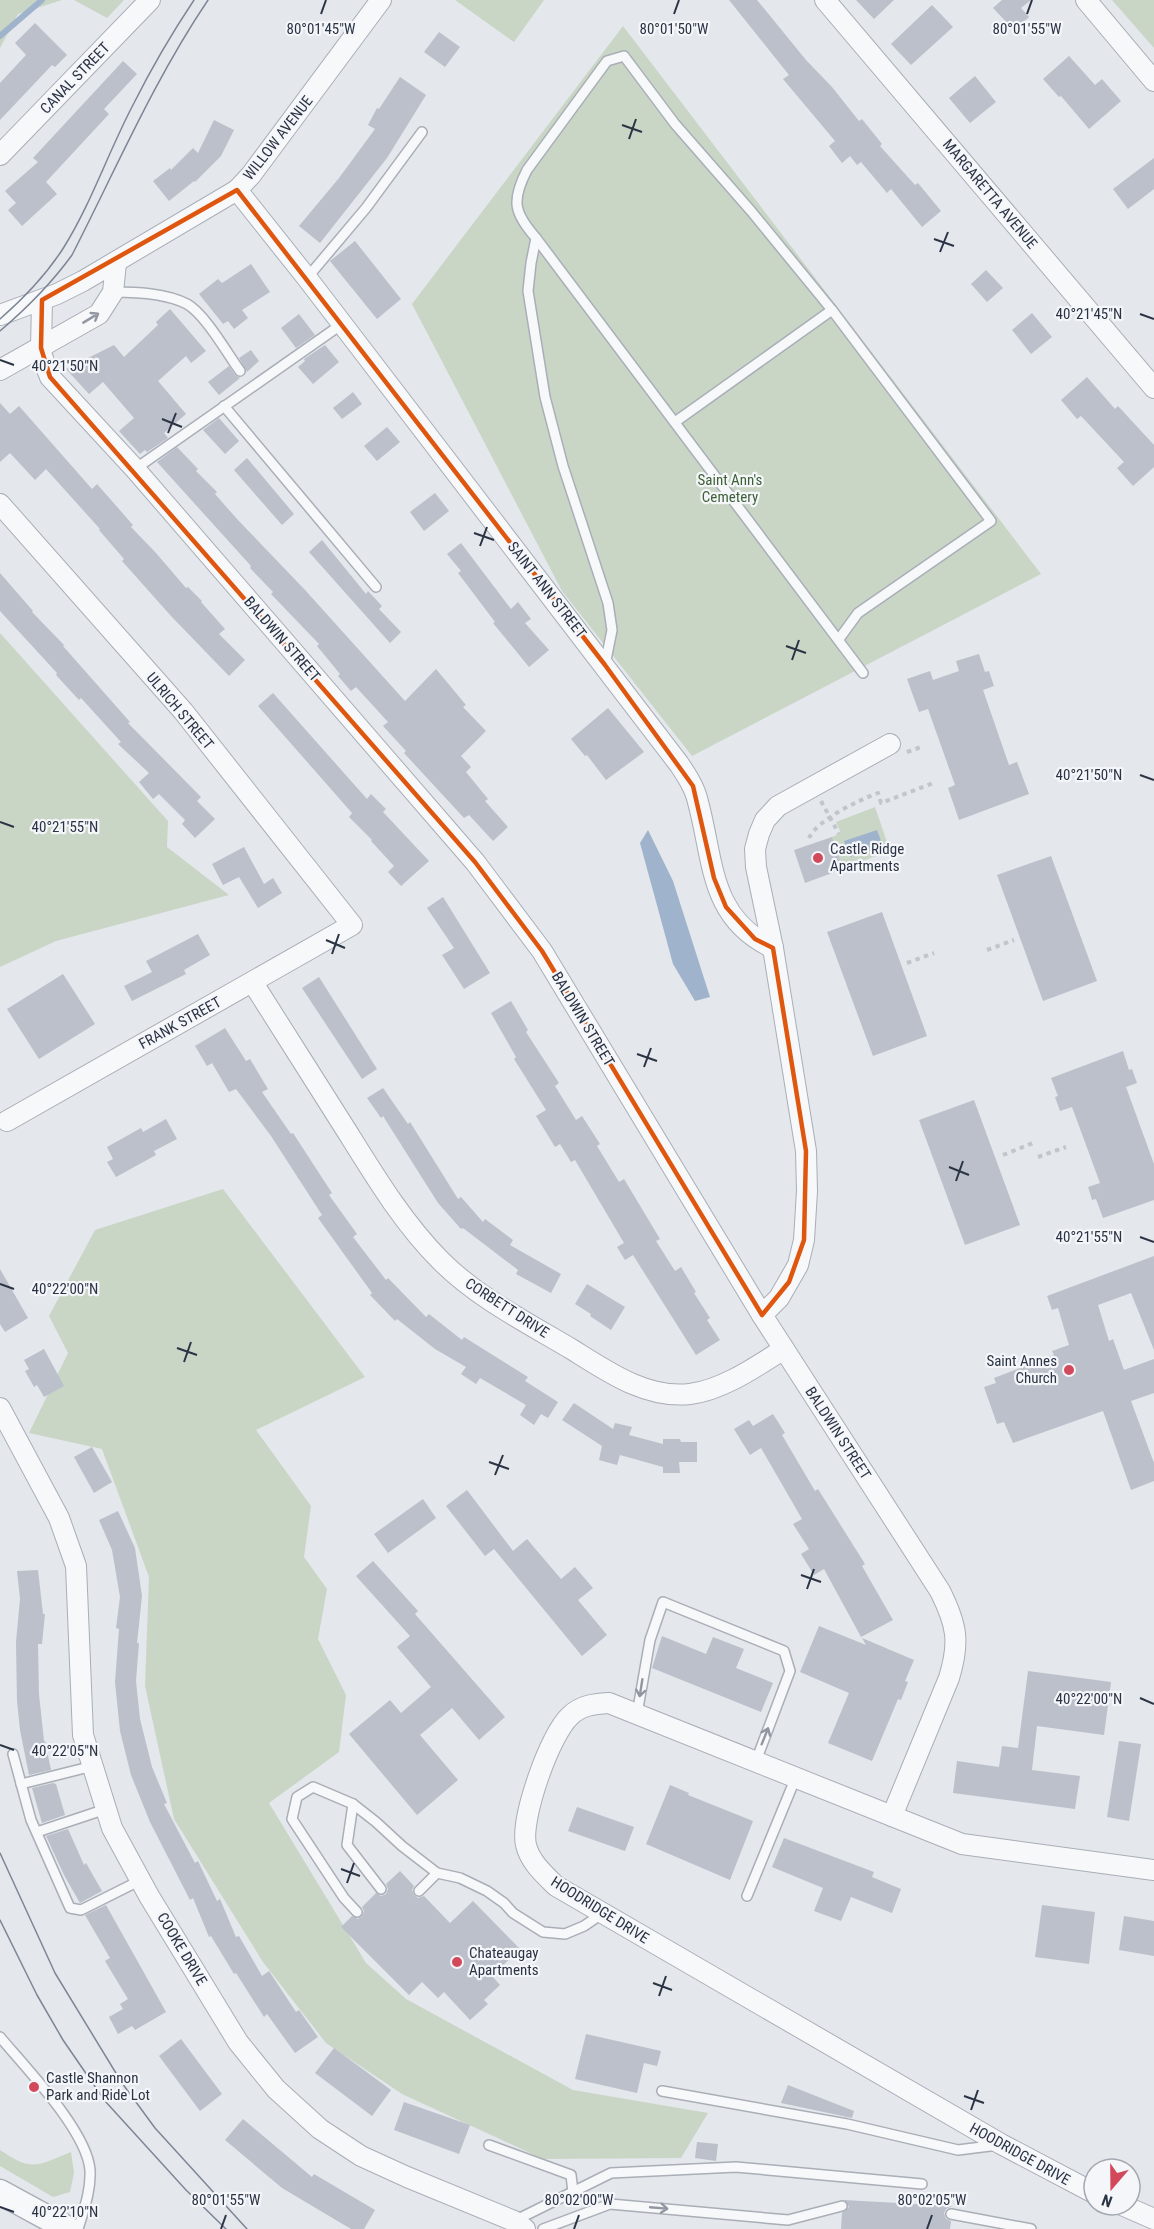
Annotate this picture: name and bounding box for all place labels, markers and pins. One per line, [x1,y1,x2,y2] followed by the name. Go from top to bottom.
[830,840,904,875] place label: Castle Ridge Apartments
[811,851,825,865] marker: Castle Ridge Apartments
[986,1352,1057,1387] place label: Saint Annes Church
[1062,1363,1076,1377] marker: Saint Annes Church
[469,1944,539,1979] place label: Chateaugay Apartments
[450,1955,464,1969] marker: Chateaugay Apartments
[46,2069,150,2104] place label: Castle Shannon Park and Ride Lot
[27,2080,41,2094] marker: Castle Shannon Park and Ride Lot

